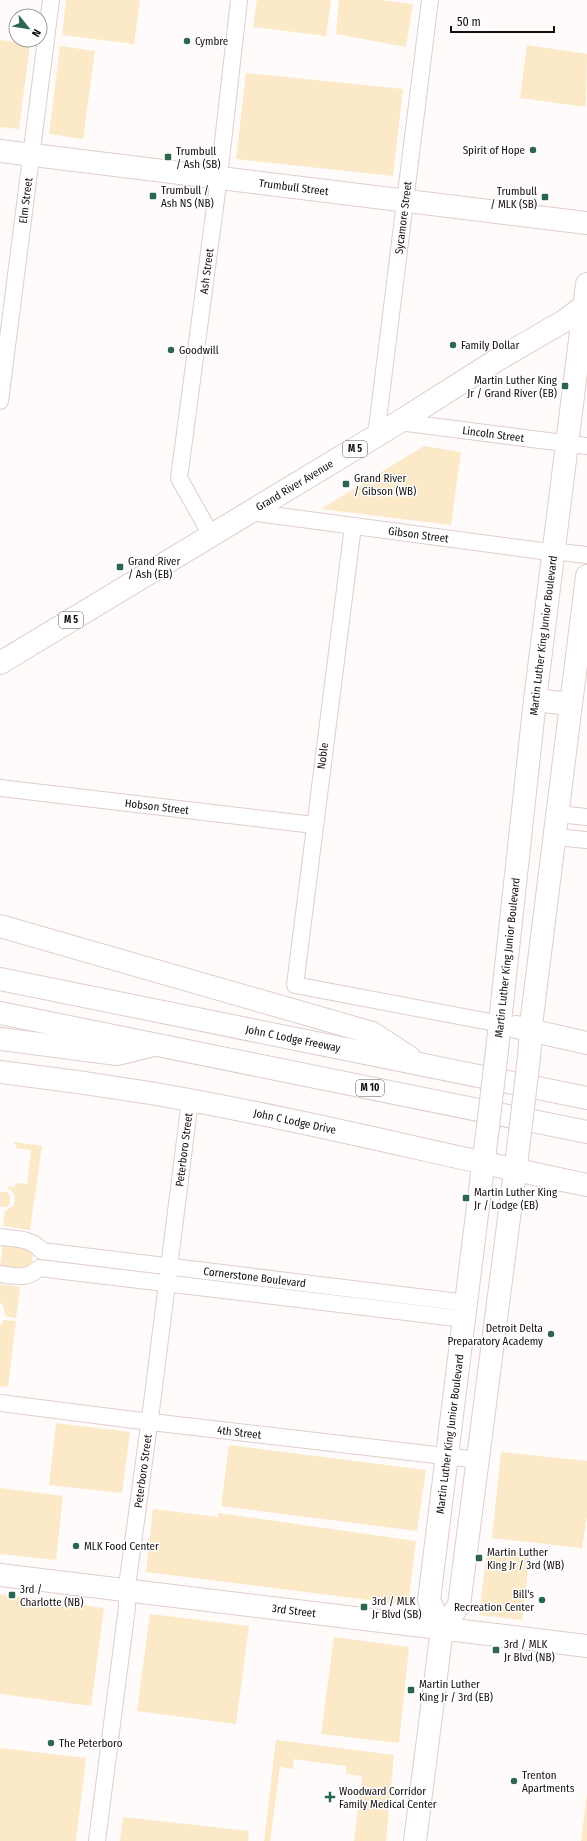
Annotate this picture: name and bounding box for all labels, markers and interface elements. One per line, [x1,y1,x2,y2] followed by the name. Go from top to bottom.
[8,8,48,48] north arrow
[451,8,554,34] scale bar
[457,15,481,29] text: 50 m
[29,27,44,39] text: N
[195,35,228,48] place label: Cymbre
[182,36,192,46] marker: Cymbre
[463,144,525,157] place label: Spirit of Hope
[176,145,221,171] place label: Trumbull / Ash (SB)
[528,145,538,155] marker: Spirit of Hope
[163,152,173,162] marker: Trumbull / Ash (SB)
[258,176,330,198] street label: Trumbull Street
[16,177,35,224] street label: Elm Street
[392,180,414,255] street label: Sycamore Street
[161,184,214,210] place label: Trumbull / Ash NS (NB)
[490,185,537,211] place label: Trumbull / MLK (SB)
[148,191,158,201] marker: Trumbull / Ash NS (NB)
[540,192,550,202] marker: Trumbull / MLK (SB)
[197,247,216,295] street label: Ash Street
[461,339,519,352] place label: Family Dollar
[448,340,458,350] marker: Family Dollar
[179,344,219,357] place label: Goodwill
[166,345,176,355] marker: Goodwill
[467,374,558,400] place label: Martin Luther King Jr / Grand River (EB)
[560,381,570,391] marker: Martin Luther King Jr / Grand River (EB)
[462,424,525,444] street label: Lincoln Street
[343,441,367,457] road number: M 5
[253,457,336,513] street label: Grand River Avenue
[354,472,416,498] place label: Grand River / Gibson (WB)
[341,479,351,489] marker: Grand River / Gibson (WB)
[387,524,450,545] street label: Gibson Street
[128,555,181,581] place label: Grand River / Ash (EB)
[527,555,559,716] street label: Martin Luther King Junior Boulevard
[115,562,125,572] marker: Grand River / Ash (EB)
[59,612,83,628] road number: M 5
[315,742,331,770] street label: Noble
[124,796,190,817] street label: Hobson Street
[492,877,522,1038] street label: Martin Luther King Junior Boulevard
[244,1022,342,1054] street label: John C Lodge Freeway
[356,1080,384,1096] road number: M 10
[252,1106,337,1136] street label: John C Lodge Drive
[173,1112,195,1187] street label: Peterboro Street
[474,1186,558,1212] place label: Martin Luther King Jr / Lodge (EB)
[461,1193,471,1203] marker: Martin Luther King Jr / Lodge (EB)
[203,1264,307,1290] street label: Cornerstone Boulevard
[448,1322,543,1348] place label: Detroit Delta Preparatory Academy
[546,1329,556,1339] marker: Detroit Delta Preparatory Academy
[433,1353,466,1515] street label: Martin Luther King Junior Boulevard
[216,1423,262,1441] street label: 4th Street
[131,1433,154,1509] street label: Peterboro Street
[84,1540,159,1553] place label: MLK Food Center
[71,1541,81,1551] marker: MLK Food Center
[487,1546,564,1572] place label: Martin Luther King Jr / 3rd (WB)
[474,1553,484,1563] marker: Martin Luther King Jr / 3rd (WB)
[20,1583,83,1609] place label: 3rd / Charlotte (NB)
[454,1588,534,1614] place label: Bill's Recreation Center
[7,1590,17,1600] marker: 3rd / Charlotte (NB)
[372,1595,422,1621] place label: 3rd / MLK Jr Blvd (SB)
[537,1595,547,1605] marker: Bill's Recreation Center
[271,1601,317,1620] street label: 3rd Street
[359,1602,369,1612] marker: 3rd / MLK Jr Blvd (SB)
[504,1638,555,1664] place label: 3rd / MLK Jr Blvd (NB)
[491,1645,501,1655] marker: 3rd / MLK Jr Blvd (NB)
[419,1678,493,1704] place label: Martin Luther King Jr / 3rd (EB)
[406,1685,416,1695] marker: Martin Luther King Jr / 3rd (EB)
[59,1737,123,1750] place label: The Peterboro
[46,1738,56,1748] marker: The Peterboro
[522,1769,575,1795] place label: Trenton Apartments
[509,1776,519,1786] marker: Trenton Apartments
[339,1785,437,1811] place label: Woodward Corridor Family Medical Center
[324,1791,336,1803] marker: Woodward Corridor Family Medical Center

